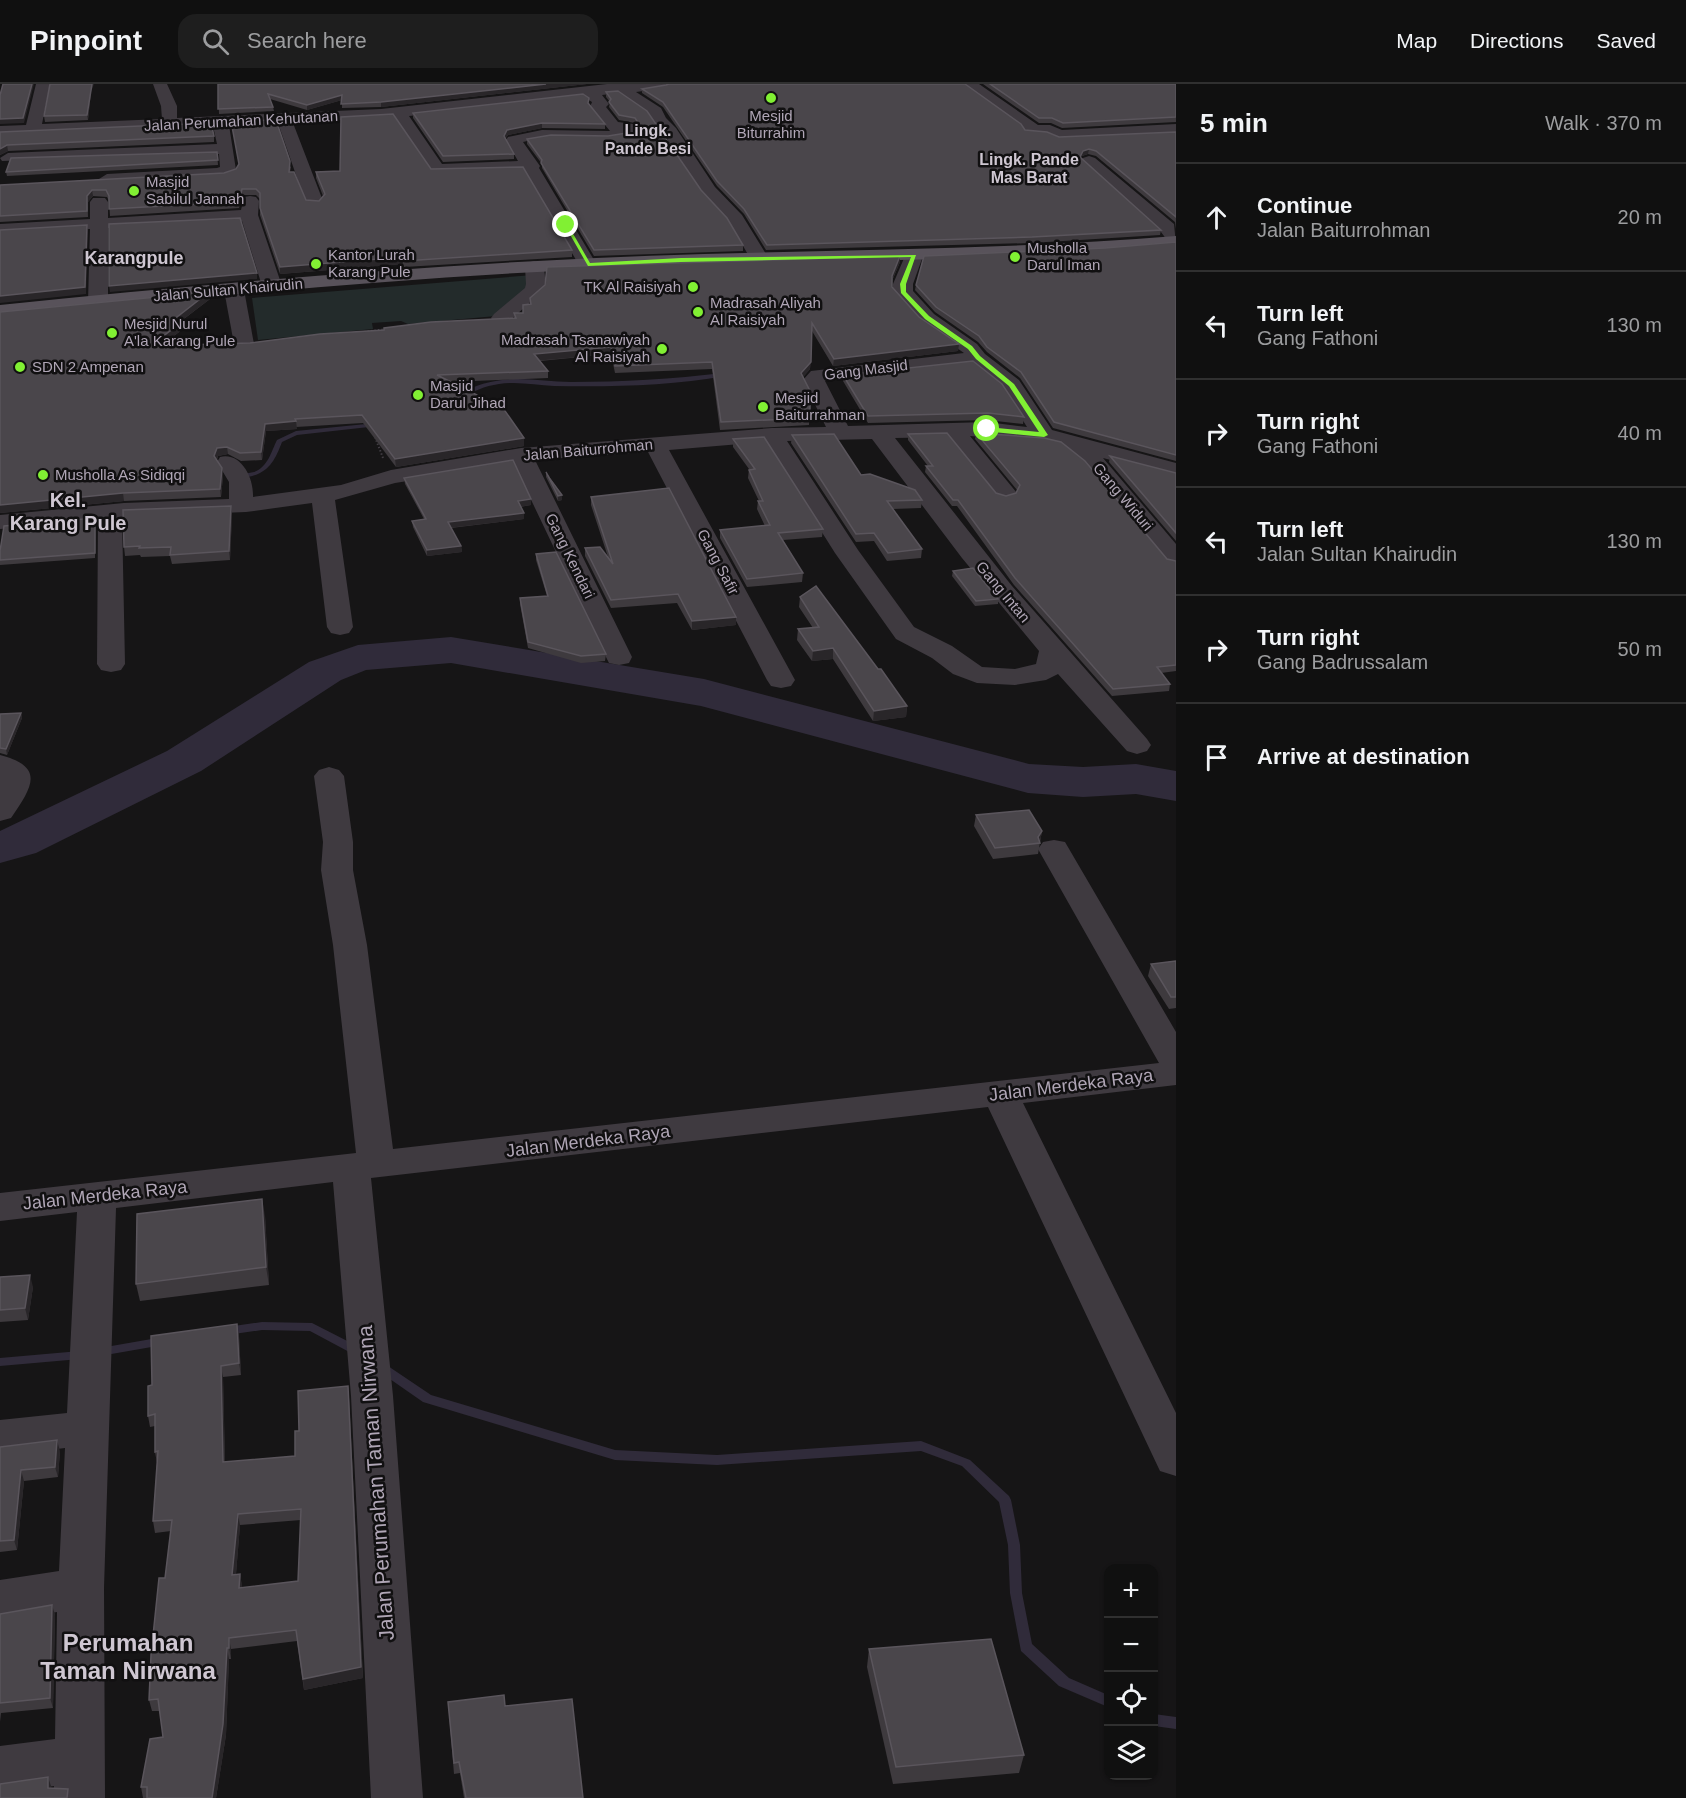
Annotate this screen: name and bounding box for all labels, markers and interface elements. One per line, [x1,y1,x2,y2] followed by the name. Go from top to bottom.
[178,14,598,68] search box
[30,25,142,56] text: Pinpoint
[199,25,232,58] icon: search
[247,28,367,53] text: Search here
[1396,29,1437,52] text: Map
[1470,29,1563,52] text: Directions
[1596,29,1656,52] text: Saved
[764,91,778,105] marker: Mesjid Biturrahim
[144,107,338,134] street label: Jalan Perumahan Kehutanan
[737,107,805,141] place label: Mesjid Biturrahim
[1200,108,1268,138] text: 5 min
[1545,112,1662,134] text: Walk · 370 m
[605,122,691,157] district label: Lingk. Pande Besi
[979,151,1079,186] district label: Lingk. Pande Mas Barat
[146,173,244,207] place label: Masjid Sabilul Jannah
[127,184,141,198] marker: Masjid Sabilul Jannah
[1257,193,1352,218] text: Continue
[1200,201,1233,234] icon: ahead
[1618,206,1662,228] text: 20 m
[552,211,578,237] route end
[1257,219,1430,241] text: Jalan Baiturrohman
[1027,239,1100,273] place label: Musholla Darul Iman
[328,246,415,280] place label: Kantor Lurah Karang Pule
[84,248,184,268] district label: Karangpule
[1008,250,1022,264] marker: Musholla Darul Iman
[309,257,323,271] marker: Kantor Lurah Karang Pule
[152,274,303,305] street label: Jalan Sultan Khairudin
[583,278,681,295] place label: TK Al Raisiyah
[686,280,700,294] marker: TK Al Raisiyah
[710,294,821,328] place label: Madrasah Aliyah Al Raisiyah
[1257,301,1343,326] text: Turn left
[691,305,705,319] marker: Madrasah Aliyah Al Raisiyah
[1200,309,1233,342] icon: left
[1606,314,1662,336] text: 130 m
[124,315,235,349] place label: Mesjid Nurul A'la Karang Pule
[105,326,119,340] marker: Mesjid Nurul A'la Karang Pule
[1257,327,1378,349] text: Gang Fathoni
[501,331,650,365] place label: Madrasah Tsanawiyah Al Raisiyah
[655,342,669,356] marker: Madrasah Tsanawiyah Al Raisiyah
[823,356,909,383] street label: Gang Masjid
[32,358,144,375] place label: SDN 2 Ampenan
[13,360,27,374] marker: SDN 2 Ampenan
[430,377,506,411] place label: Masjid Darul Jihad
[411,388,425,402] marker: Masjid Darul Jihad
[775,389,865,423] place label: Mesjid Baiturrahman
[756,400,770,414] marker: Mesjid Baiturrahman
[1257,409,1359,434] text: Turn right
[973,415,999,441] route start
[1200,417,1233,450] icon: right
[1618,422,1662,444] text: 40 m
[522,435,653,464] street label: Jalan Baiturrohman
[1257,435,1378,457] text: Gang Fathoni
[1090,459,1157,534] street label: Gang Widuri
[55,466,185,483] place label: Musholla As Sidiqqi
[36,468,50,482] marker: Musholla As Sidiqqi
[10,489,126,534] district label: Kel. Karang Pule
[543,510,598,601] street label: Gang Kendari
[1257,517,1343,542] text: Turn left
[1200,525,1233,558] icon: left
[694,526,743,597] street label: Gang Safir
[1606,530,1662,552] text: 130 m
[1257,543,1457,565] text: Jalan Sultan Khairudin
[973,558,1034,626] street label: Gang Intan
[1257,625,1359,650] text: Turn right
[1200,633,1233,666] icon: right
[1618,638,1662,660] text: 50 m
[1257,651,1428,673] text: Gang Badrussalam
[1200,741,1233,774] icon: arrive
[1257,744,1470,769] text: Arrive at destination
[988,1065,1155,1105] street label: Jalan Merdeka Raya
[505,1121,672,1161] street label: Jalan Merdeka Raya
[22,1176,189,1214] street label: Jalan Merdeka Raya
[353,1324,398,1641] street label: Jalan Perumahan Taman Nirwana
[1104,1564,1158,1780] map controls
[1104,1564,1158,1618] button: +
[1104,1618,1158,1672] button: −
[40,1629,216,1684] district label: Perumahan Taman Nirwana
[1104,1672,1158,1726] button: locate
[1104,1726,1158,1780] button: layers

